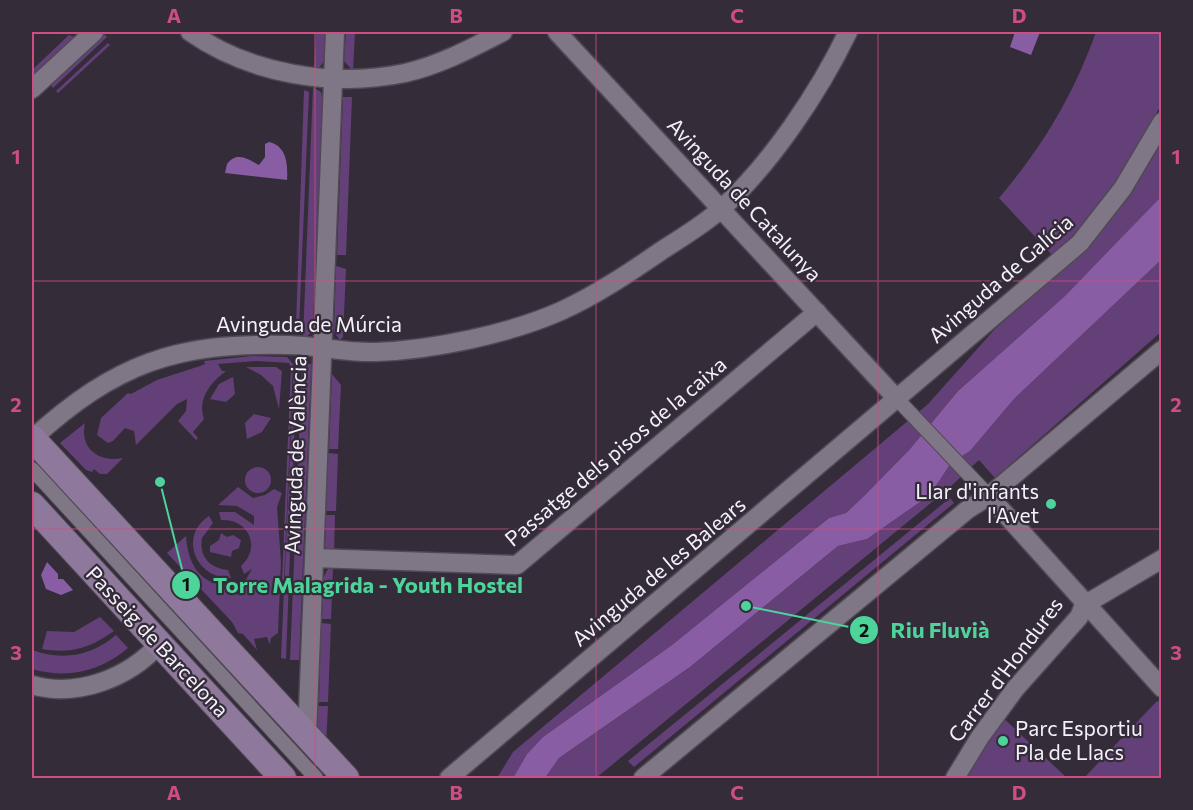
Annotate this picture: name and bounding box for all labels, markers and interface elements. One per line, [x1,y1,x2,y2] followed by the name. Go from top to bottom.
[167,3,181,27] text: A
[449,3,463,27] text: B
[730,3,744,27] text: C
[1012,3,1026,27] text: D
[663,112,827,286] street label: Avinguda de Catalunya
[11,144,21,168] text: 1
[1171,144,1181,168] text: 1
[923,208,1077,347] street label: Avinguda de Galícia
[216,311,402,336] street label: Avinguda de Múrcia
[499,351,731,551] street label: Passatge dels pisos de la caixa
[279,355,310,555] street label: Avinguda de València
[10,392,22,416] text: 2
[1170,392,1182,416] text: 2
[915,478,1039,527] place label: Llar d'infants l'Avet
[566,491,750,651] street label: Avinguda de les Balears
[1044,497,1058,511] marker: Llar d'infants l'Avet
[82,560,235,722] street label: Passeig de Barcelona
[171,565,535,605] callout: Torre Malagrida - Youth Hostel
[213,571,523,598] text: Torre Malagrida - Youth Hostel
[182,573,190,595] text: 1
[942,592,1067,746] street label: Carrer d'Hondures
[849,610,1002,650] callout: Riu Fluvià
[891,616,989,643] text: Riu Fluvià
[859,619,869,641] text: 2
[10,640,22,664] text: 3
[1170,640,1182,664] text: 3
[1015,715,1143,764] place label: Parc Esportiu Pla de Llacs
[996,734,1010,748] marker: Parc Esportiu Pla de Llacs
[167,780,181,804] text: A
[449,780,463,804] text: B
[730,780,744,804] text: C
[1012,780,1026,804] text: D

